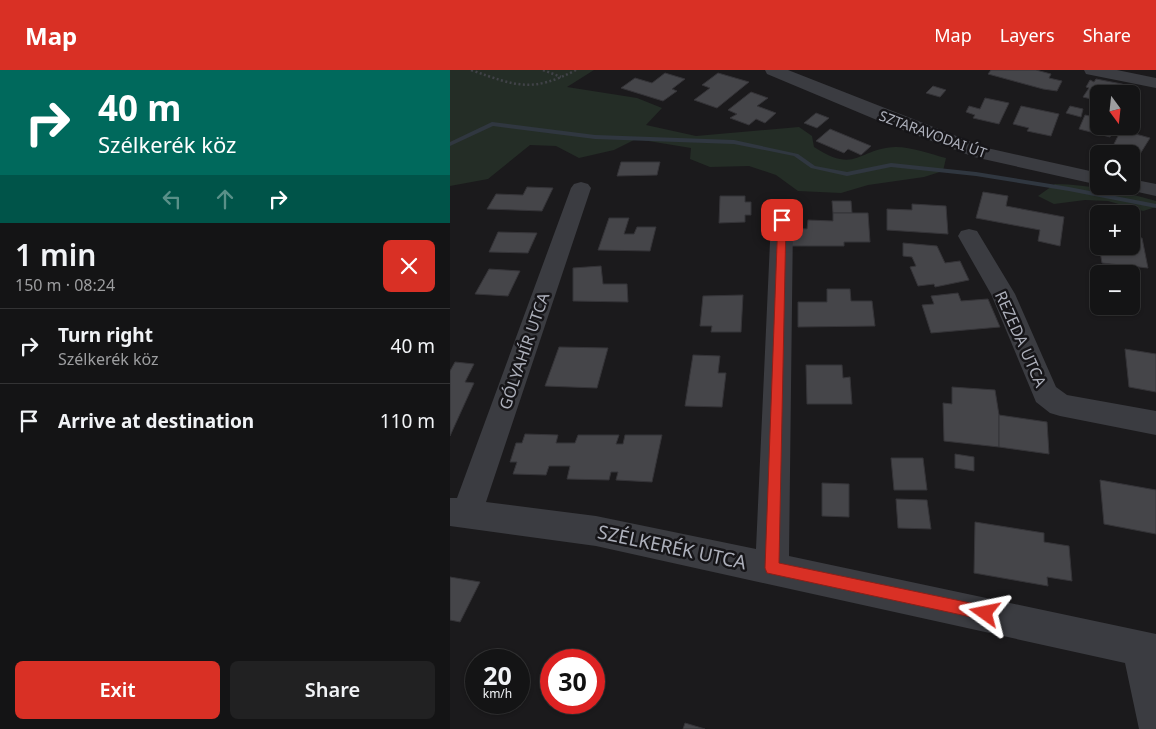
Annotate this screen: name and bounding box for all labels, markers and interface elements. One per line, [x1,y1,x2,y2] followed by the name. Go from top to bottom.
[25,19,77,52] text: Map
[934,23,972,47] text: Map
[1000,23,1055,47] text: Layers
[1083,23,1131,47] text: Share
[98,84,181,131] text: 40 m
[1090,85,1140,135] north arrow
[1090,85,1140,315] map controls
[15,90,80,155] icon: right
[877,106,990,162] street label: SZTARAVODAI ÚT
[98,129,236,159] text: Szélkerék köz
[1090,145,1140,195] button: search
[158,185,186,213] icon: left
[211,185,239,213] icon: ahead
[264,185,292,213] icon: right
[761,199,803,241] pin
[1090,205,1140,255] button: +
[768,206,796,234] icon: arrive
[15,234,96,275] text: 1 min
[383,240,435,292] button: close
[1090,265,1140,315] button: −
[15,274,115,296] text: 150 m · 08:24
[990,287,1052,391] street label: REZEDA UTCA
[494,289,555,412] street label: GÓLYAHÍR UTCA
[58,322,153,348] text: Turn right
[15,332,43,360] icon: right
[391,333,435,359] text: 40 m
[58,348,159,370] text: Szélkerék köz
[15,407,43,435] icon: arrive
[58,408,254,434] text: Arrive at destination
[380,408,435,434] text: 110 m
[595,519,750,576] street label: SZÉLKERÉK UTCA
[958,586,1010,638] position arrow
[540,649,605,714] speed limit sign: 30
[483,658,512,692] text: 20
[15,661,220,719] button: Exit
[230,661,435,719] button: Share
[483,685,512,702] text: km/h

